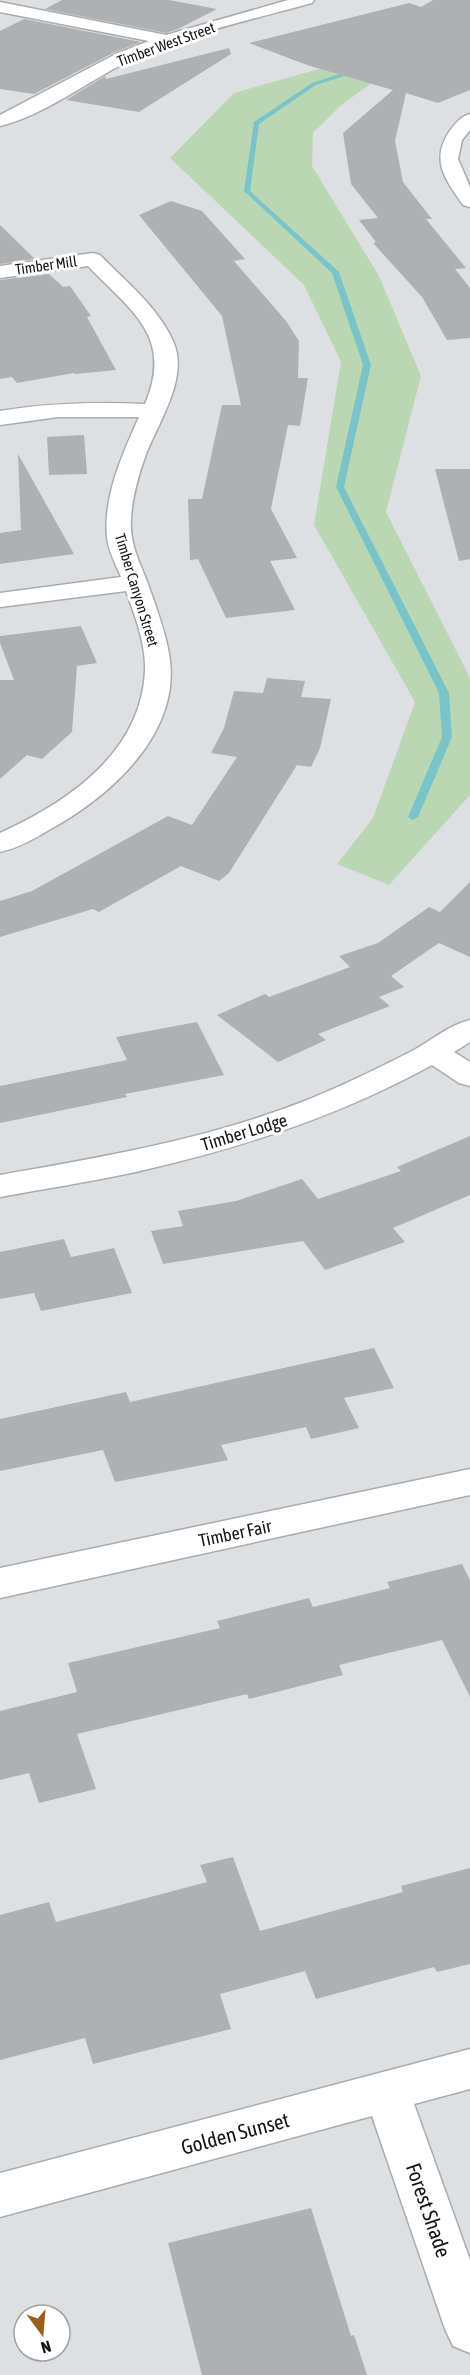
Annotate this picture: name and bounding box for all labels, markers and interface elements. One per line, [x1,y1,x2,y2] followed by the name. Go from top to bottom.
[115,18,217,70] street label: Timber West Street
[14,252,78,278] street label: Timber Mill
[112,531,162,649] street label: Timber Canyon Street
[199,1109,289,1155] street label: Timber Lodge
[197,1515,274,1551] street label: Timber Fair
[178,2107,292,2159] street label: Golden Sunset
[402,2160,456,2260] street label: Forest Shade
[12,2303,72,2363] north arrow
[39,2337,53,2357] text: N

